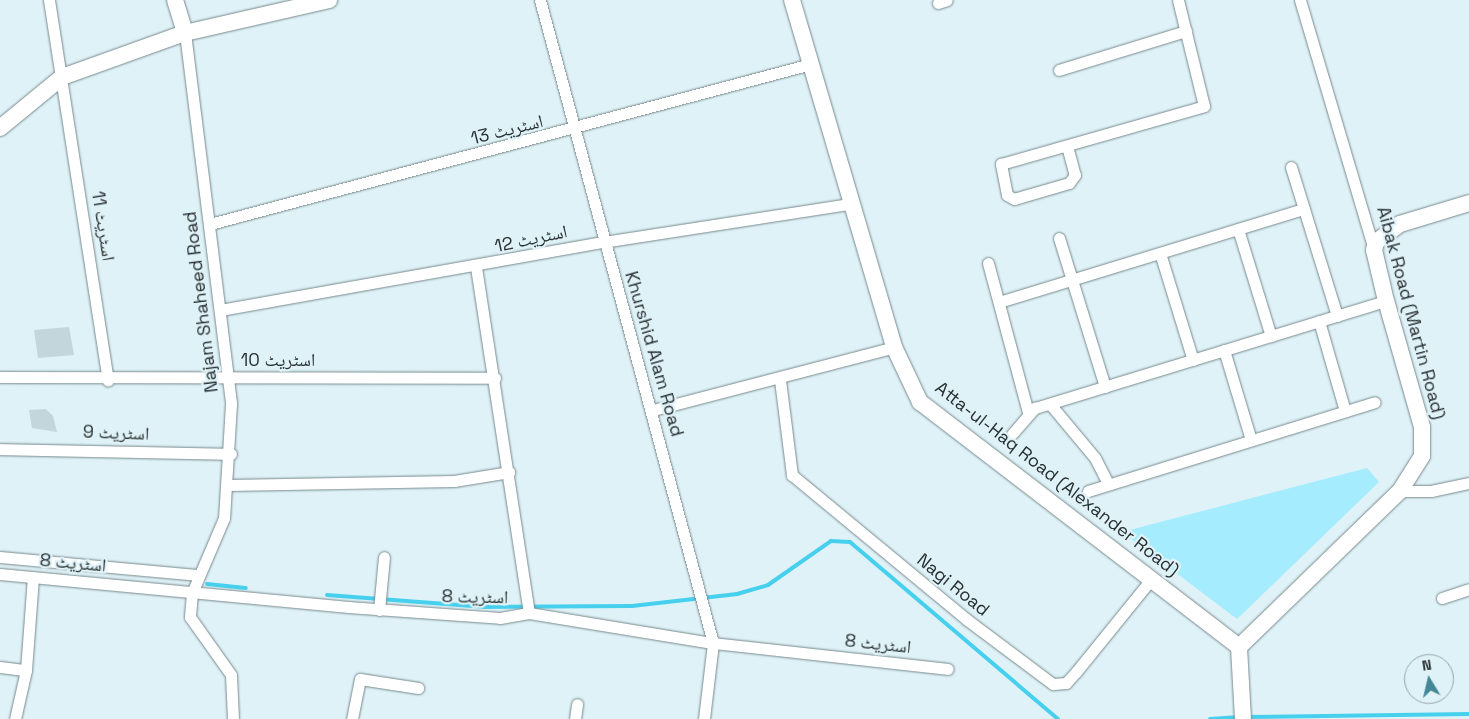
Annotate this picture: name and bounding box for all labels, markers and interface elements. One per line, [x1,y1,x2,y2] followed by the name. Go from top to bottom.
[469,111,545,149] street label: اسٹریٹ 13
[87,190,119,262] street label: اسٹریٹ 11
[1372,204,1450,422] street label: Aibak Road (Martin Road)
[179,210,223,394] street label: Najam Shaheed Road
[493,221,569,257] street label: اسٹریٹ 12
[620,269,688,439] street label: Khurshid Alam Road
[241,349,315,371] street label: اسٹریٹ 10
[931,377,1183,581] street label: Atta-ul-Haq Road (Alexander Road)
[82,421,150,445] street label: اسٹریٹ 9
[39,549,107,577] street label: اسٹریٹ 8
[912,549,994,621] street label: Nagi Road
[442,586,508,608] street label: اسٹریٹ 8
[844,630,912,658] street label: اسٹریٹ 8
[1404,654,1454,704] north arrow
[1421,656,1433,675] text: N

